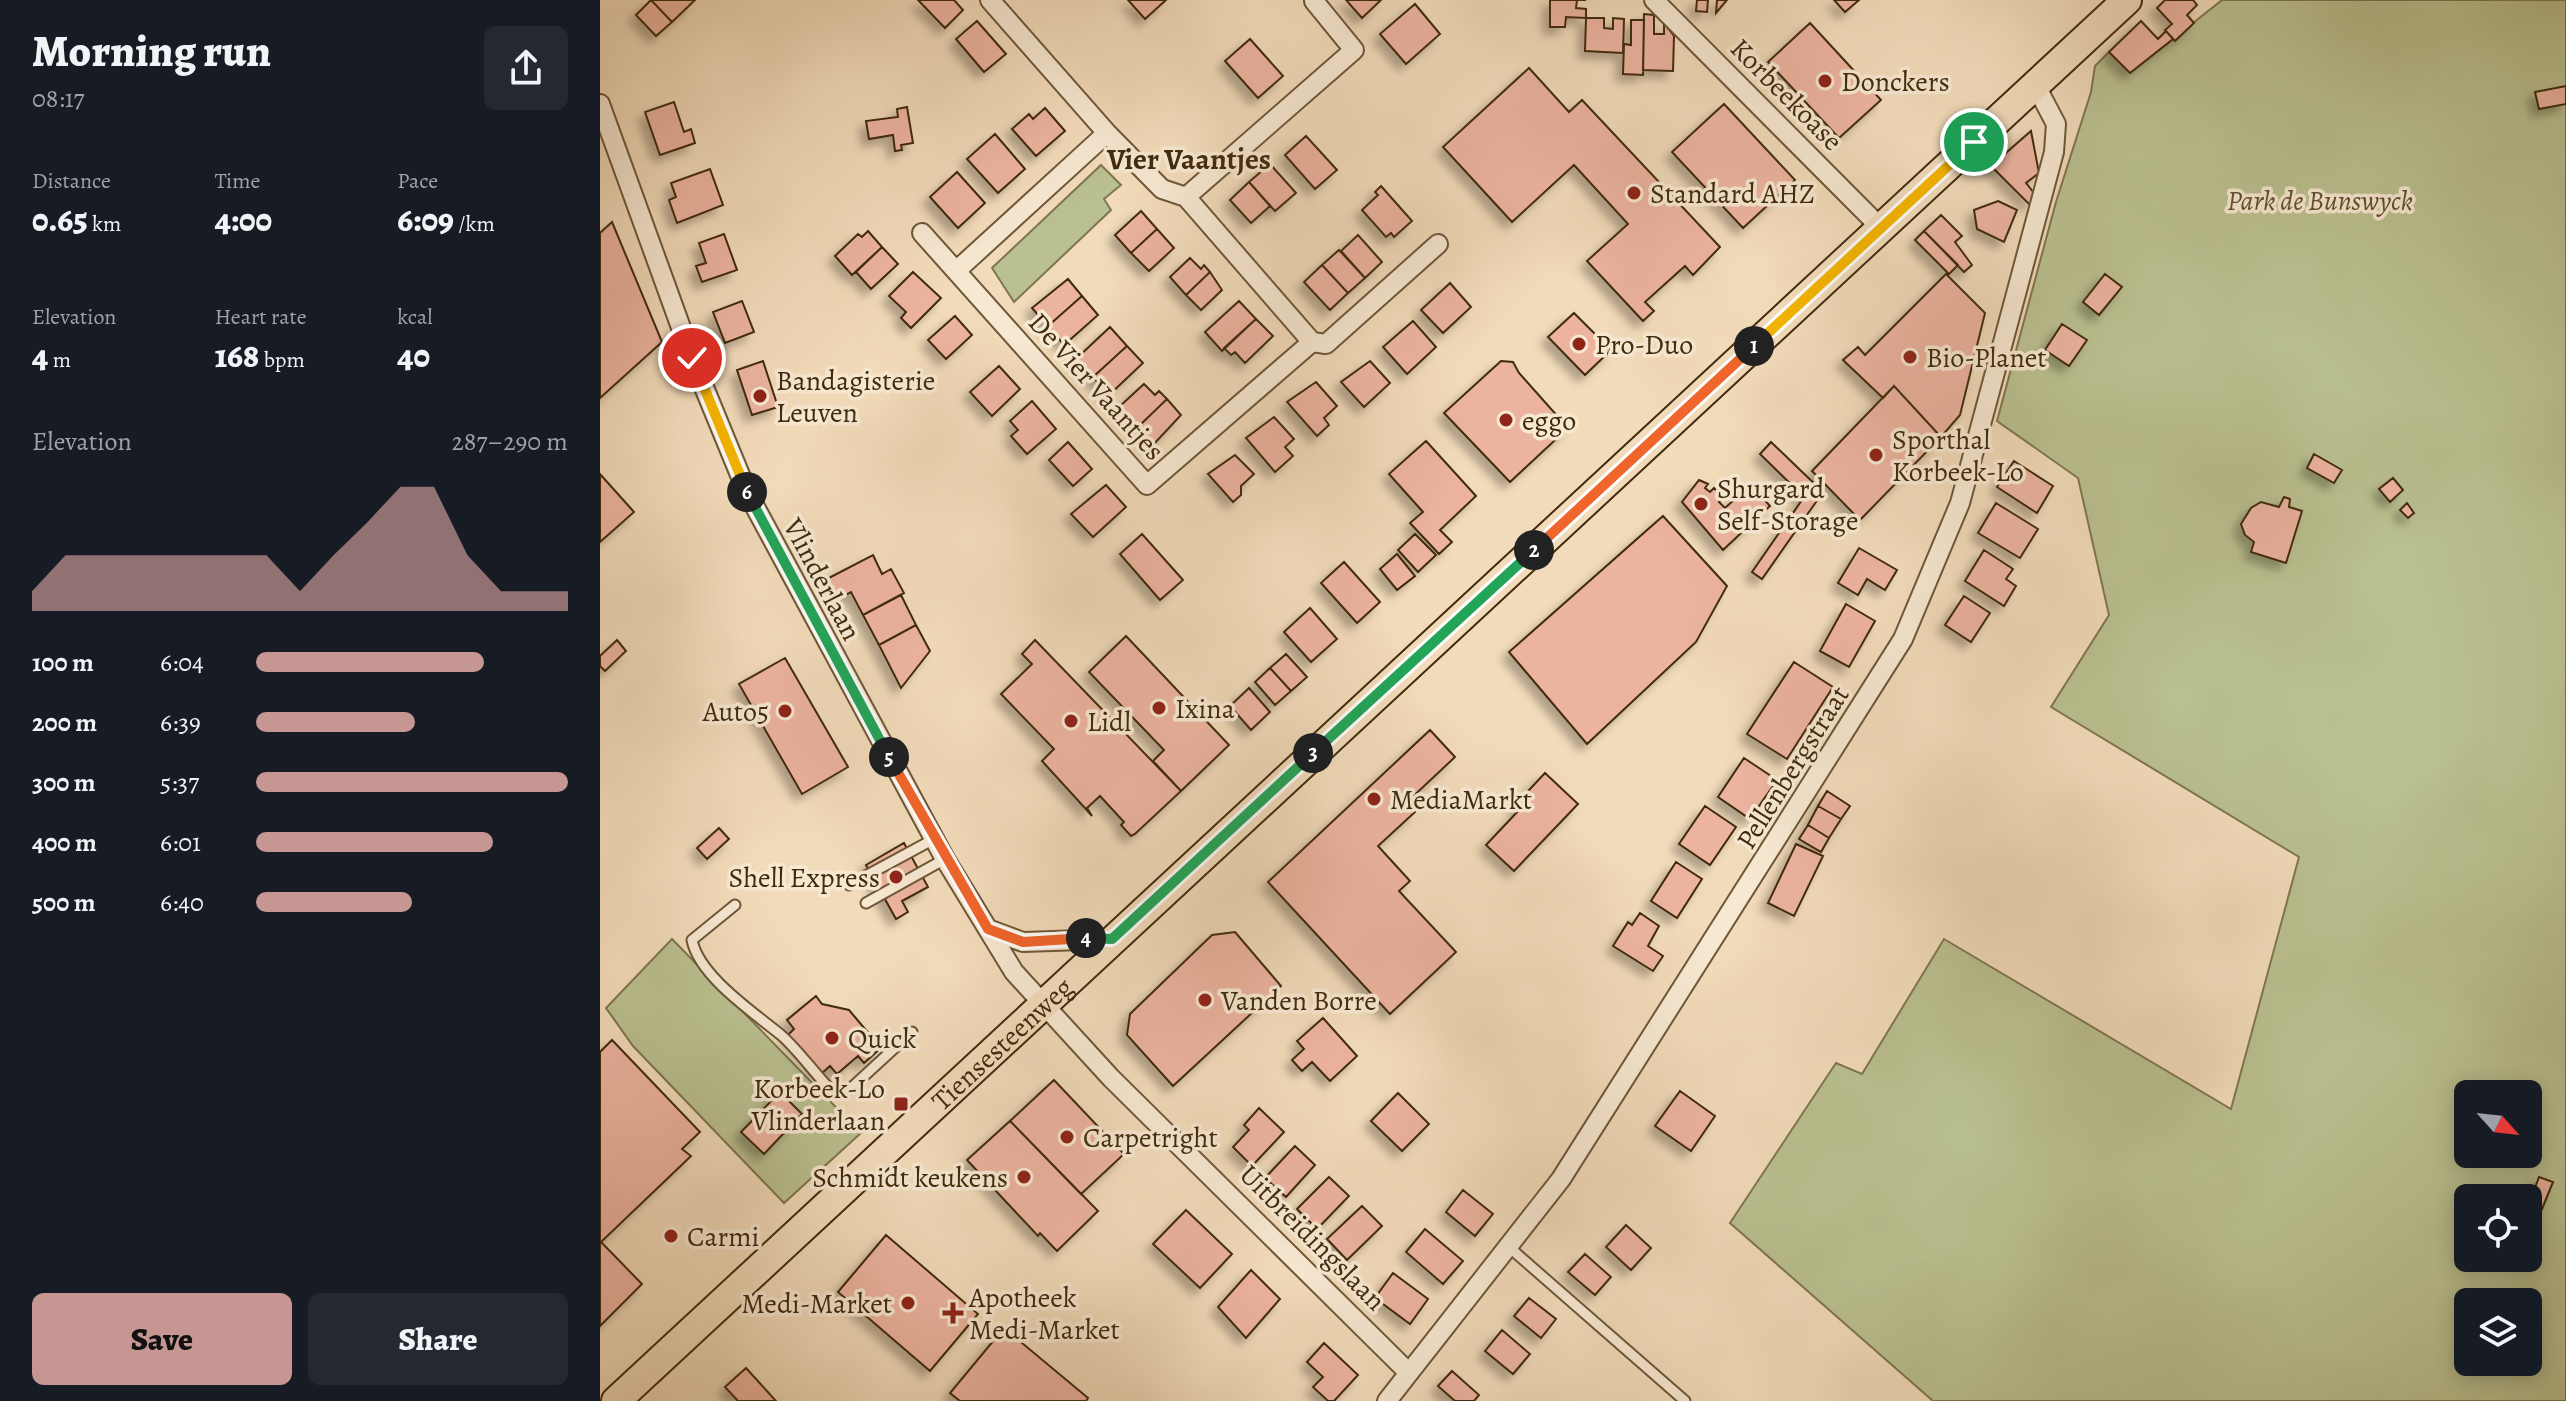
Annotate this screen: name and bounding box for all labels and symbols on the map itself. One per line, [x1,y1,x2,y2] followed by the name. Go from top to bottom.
[1722,30,1851,159] street label: Korbeekoase
[1841,63,1950,101] place label: Donckers
[1816,72,1834,90] marker: Donckers
[1940,108,2008,176] pin
[1106,139,1271,179] district label: Vier Vaantjes
[1650,175,1815,213] place label: Standard AHZ
[2227,182,2413,220] park label: Park de Bunswyck
[1625,184,1643,202] marker: Standard AHZ
[1020,305,1173,469] street label: De Vier Vaantjes
[658,324,726,392] pin
[1595,326,1693,364] place label: Pro-Duo
[1734,326,1774,366] pin: 1
[1570,335,1588,353] marker: Pro-Duo
[1926,339,2047,377] place label: Bio-Planet
[1901,348,1919,366] marker: Bio-Planet
[776,362,935,432] place label: Bandagisterie Leuven
[751,387,769,405] marker: Bandagisterie Leuven
[1522,402,1576,440] place label: eggo
[1497,411,1515,429] marker: eggo
[1892,421,2024,491] place label: Sporthal Korbeek-Lo
[1867,446,1885,464] marker: Sporthal Korbeek-Lo
[1717,470,1859,540] place label: Shurgard Self-Storage
[727,472,767,512] pin: 6
[1692,495,1710,513] marker: Shurgard Self-Storage
[774,511,870,647] street label: Vlinderlaan
[1514,530,1554,570] pin: 2
[1727,679,1858,856] street label: Pellenbergstraat
[1175,690,1235,728] place label: Ixina
[702,693,769,731] place label: Auto5
[1150,699,1168,717] marker: Ixina
[776,702,794,720] marker: Auto5
[1087,703,1131,741] place label: Lidl
[1062,712,1080,730] marker: Lidl
[1293,733,1333,773] pin: 3
[869,737,909,777] pin: 5
[1390,781,1532,819] place label: MediaMarkt
[1365,790,1383,808] marker: MediaMarkt
[729,859,880,897] place label: Shell Express
[887,868,905,886] marker: Shell Express
[1066,918,1106,958] pin: 4
[923,969,1081,1119] street label: Tiensesteenweg
[1220,982,1377,1020] place label: Vanden Borre
[1196,991,1214,1009] marker: Vanden Borre
[848,1020,916,1058] place label: Quick
[823,1029,841,1047] marker: Quick
[751,1070,885,1140] place label: Korbeek-Lo Vlinderlaan
[2454,1080,2542,1168] north arrow
[892,1095,910,1113] marker: Korbeek-Lo Vlinderlaan
[1083,1119,1218,1157] place label: Carpetright
[1058,1128,1076,1146] marker: Carpetright
[1231,1156,1394,1319] street label: Uitbreidingslaan
[812,1159,1008,1197] place label: Schmidt keukens
[1015,1168,1033,1186] marker: Schmidt keukens
[687,1218,760,1256] place label: Carmi
[662,1227,680,1245] marker: Carmi
[968,1279,1120,1349] place label: Apotheek Medi-Market
[741,1285,892,1323] place label: Medi-Market
[899,1294,917,1312] marker: Medi-Market
[944,1304,962,1322] marker: Apotheek Medi-Market

